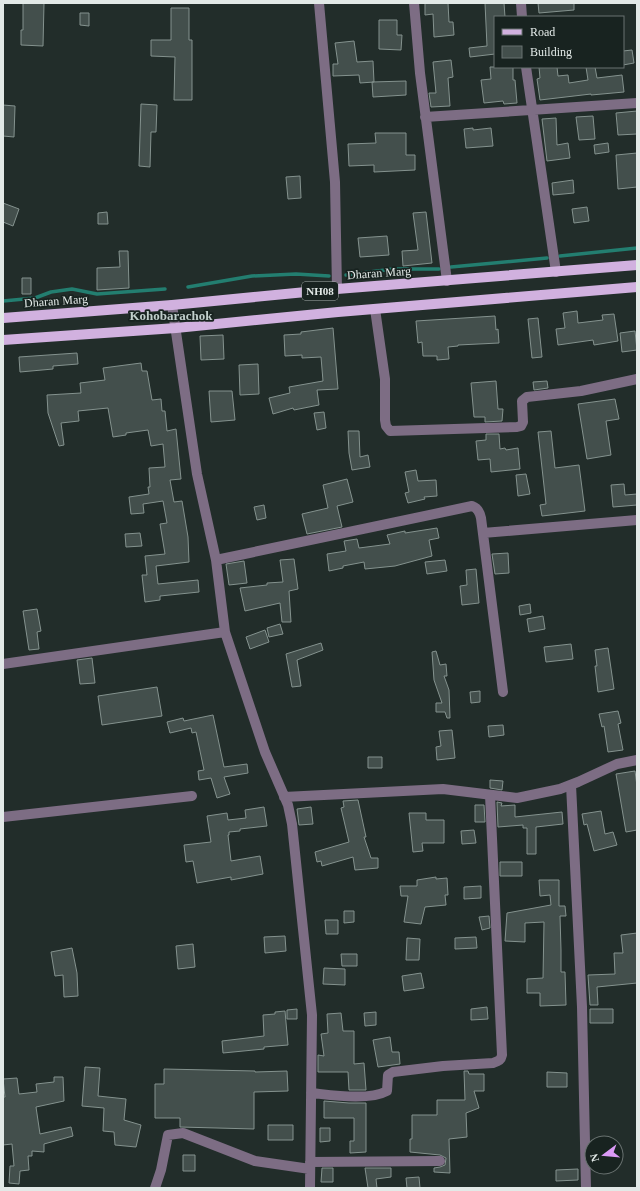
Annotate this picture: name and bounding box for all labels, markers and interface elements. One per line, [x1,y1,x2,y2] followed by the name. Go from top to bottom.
[494,16,624,68] legend
[530,25,555,39] text: Road
[530,45,572,59] text: Building
[347,264,411,282] street label: Dharan Marg
[302,282,338,300] road number: NH08
[24,292,88,310] street label: Dharan Marg
[129,308,213,323] district label: Kohobarachok
[584,1135,624,1175] north arrow
[588,1152,601,1163] text: N

